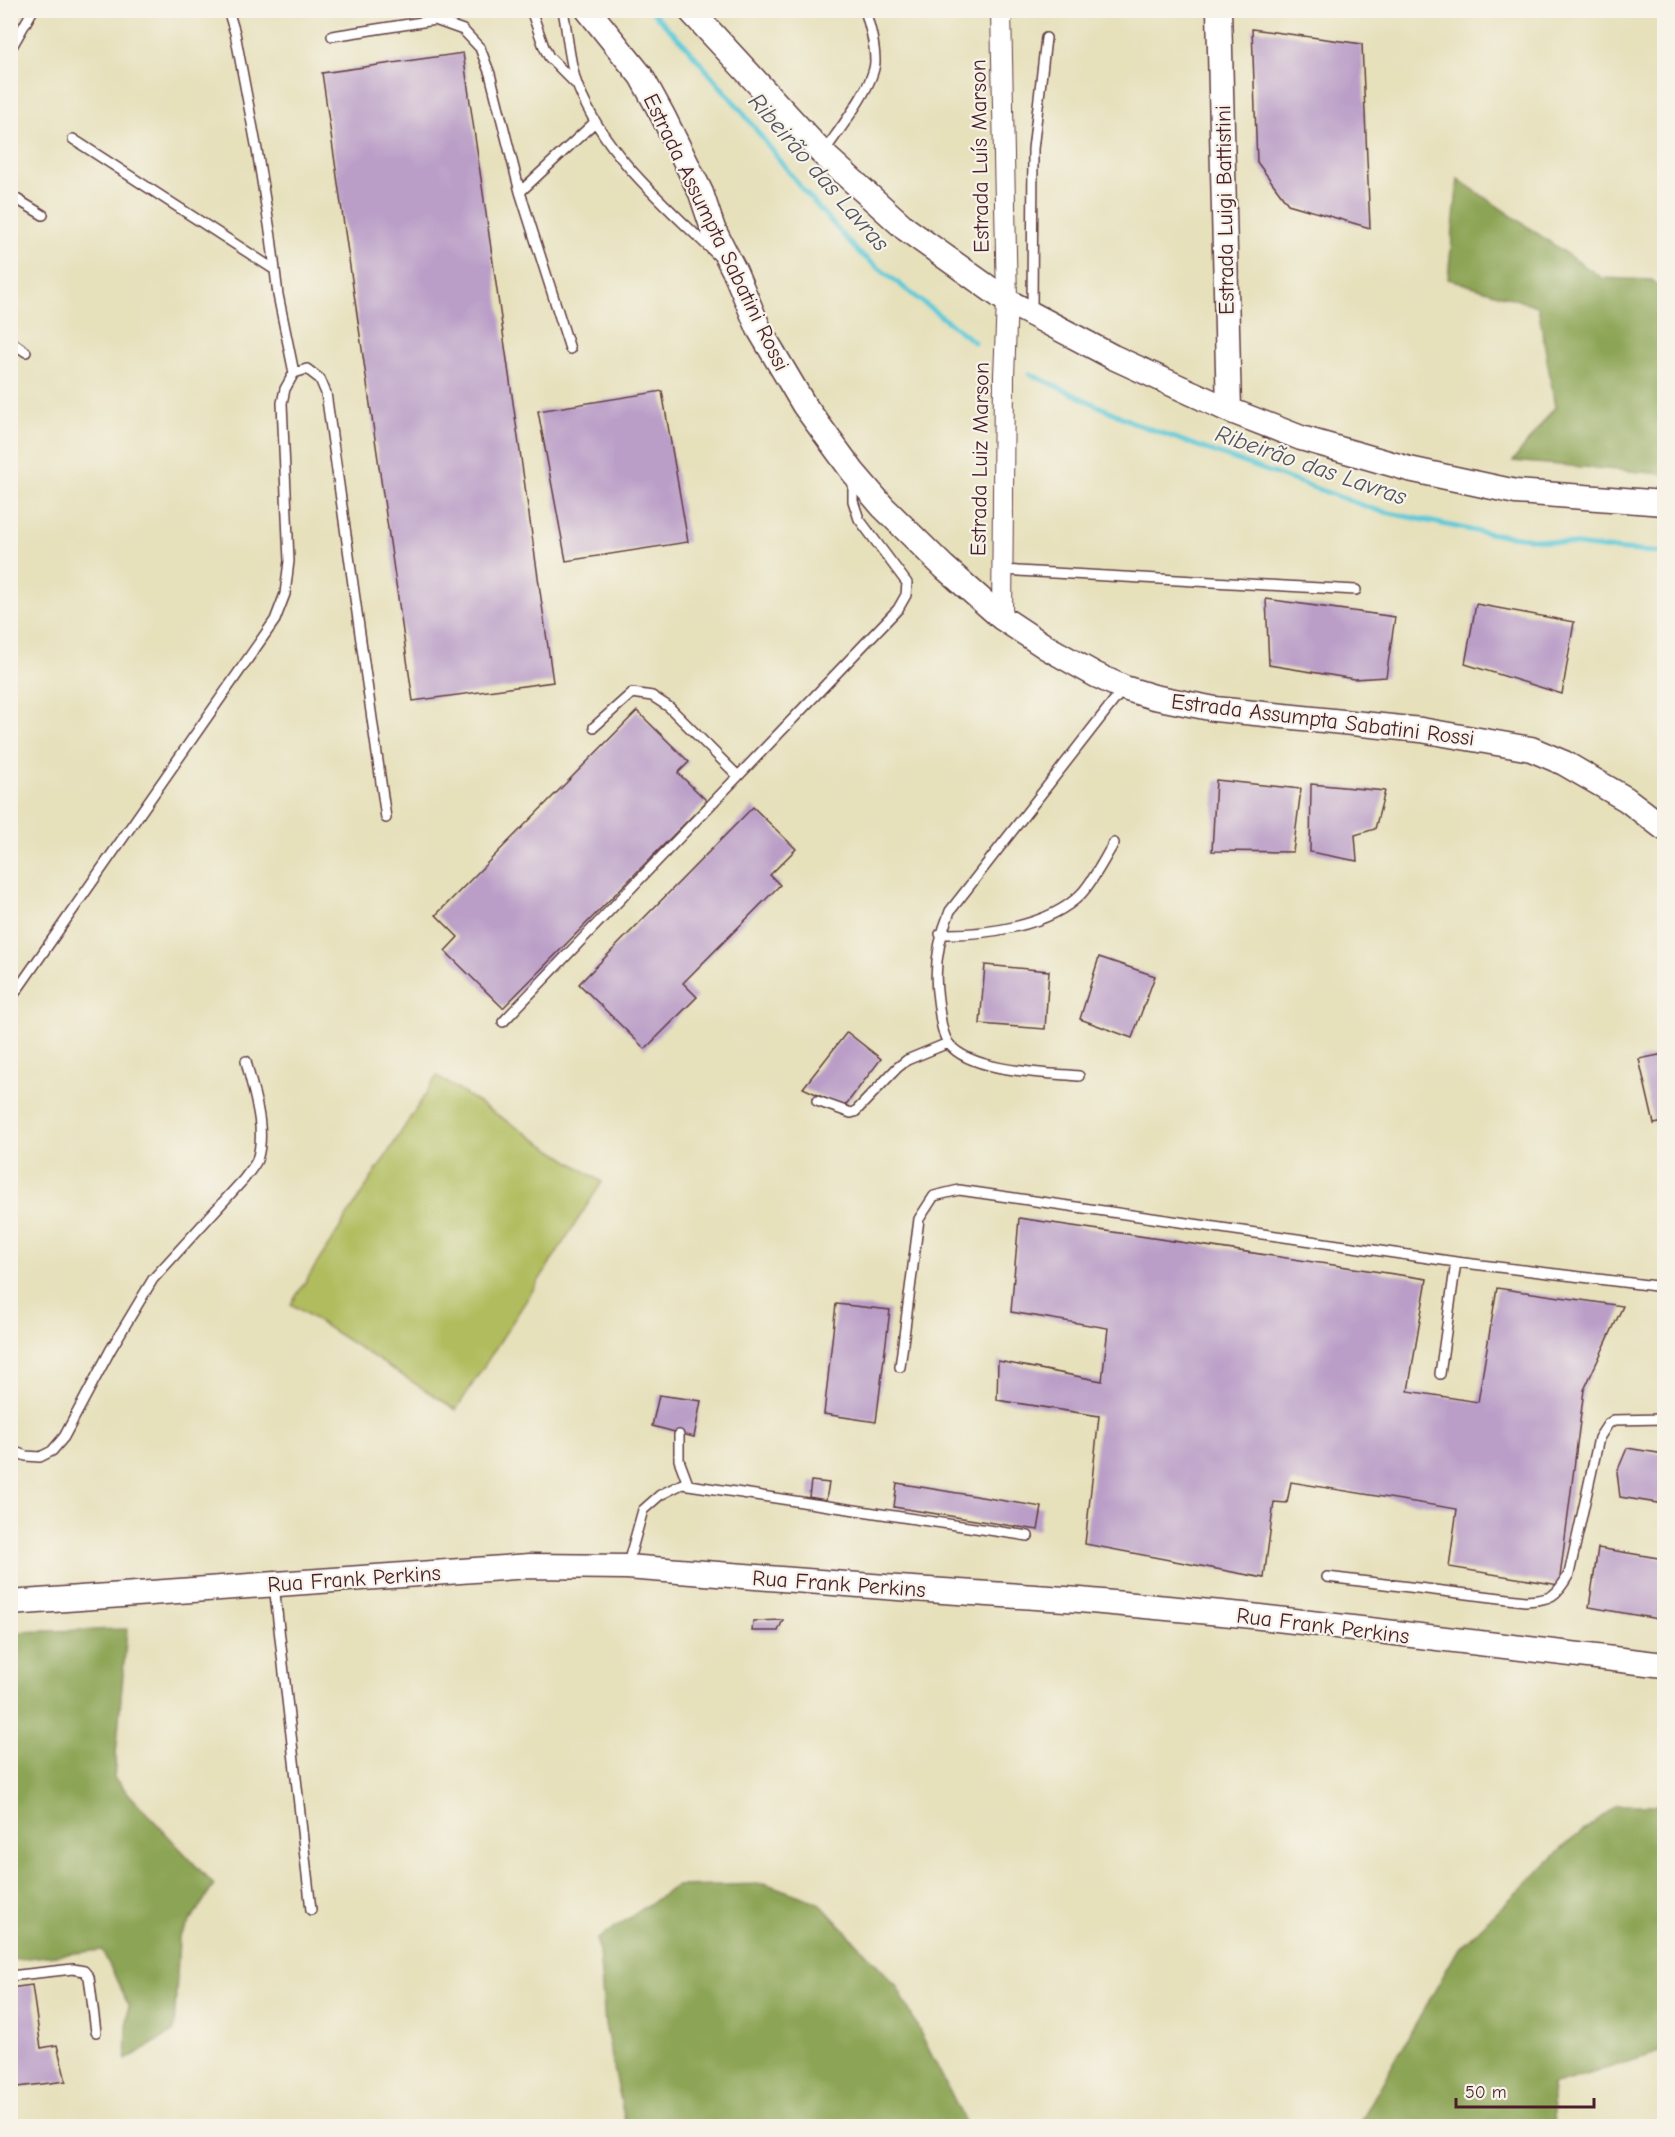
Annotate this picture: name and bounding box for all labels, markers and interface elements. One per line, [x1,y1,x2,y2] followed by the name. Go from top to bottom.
[965,59,995,253] street label: Estrada Luís Marson
[743,87,895,257] water label: Ribeirão das Lavras
[638,90,795,375] street label: Estrada Assumpta Sabatini Rossi
[1210,105,1240,315] street label: Estrada Luigi Battistini
[965,362,995,556] street label: Estrada Luiz Marson
[1212,419,1410,511] water label: Ribeirão das Lavras
[1170,688,1476,751] street label: Estrada Assumpta Sabatini Rossi
[267,1560,442,1598] street label: Rua Frank Perkins
[751,1565,926,1603] street label: Rua Frank Perkins
[1235,1603,1411,1649] street label: Rua Frank Perkins
[1456,2071,1594,2109] scale bar
[1465,2082,1507,2103] text: 50 m

